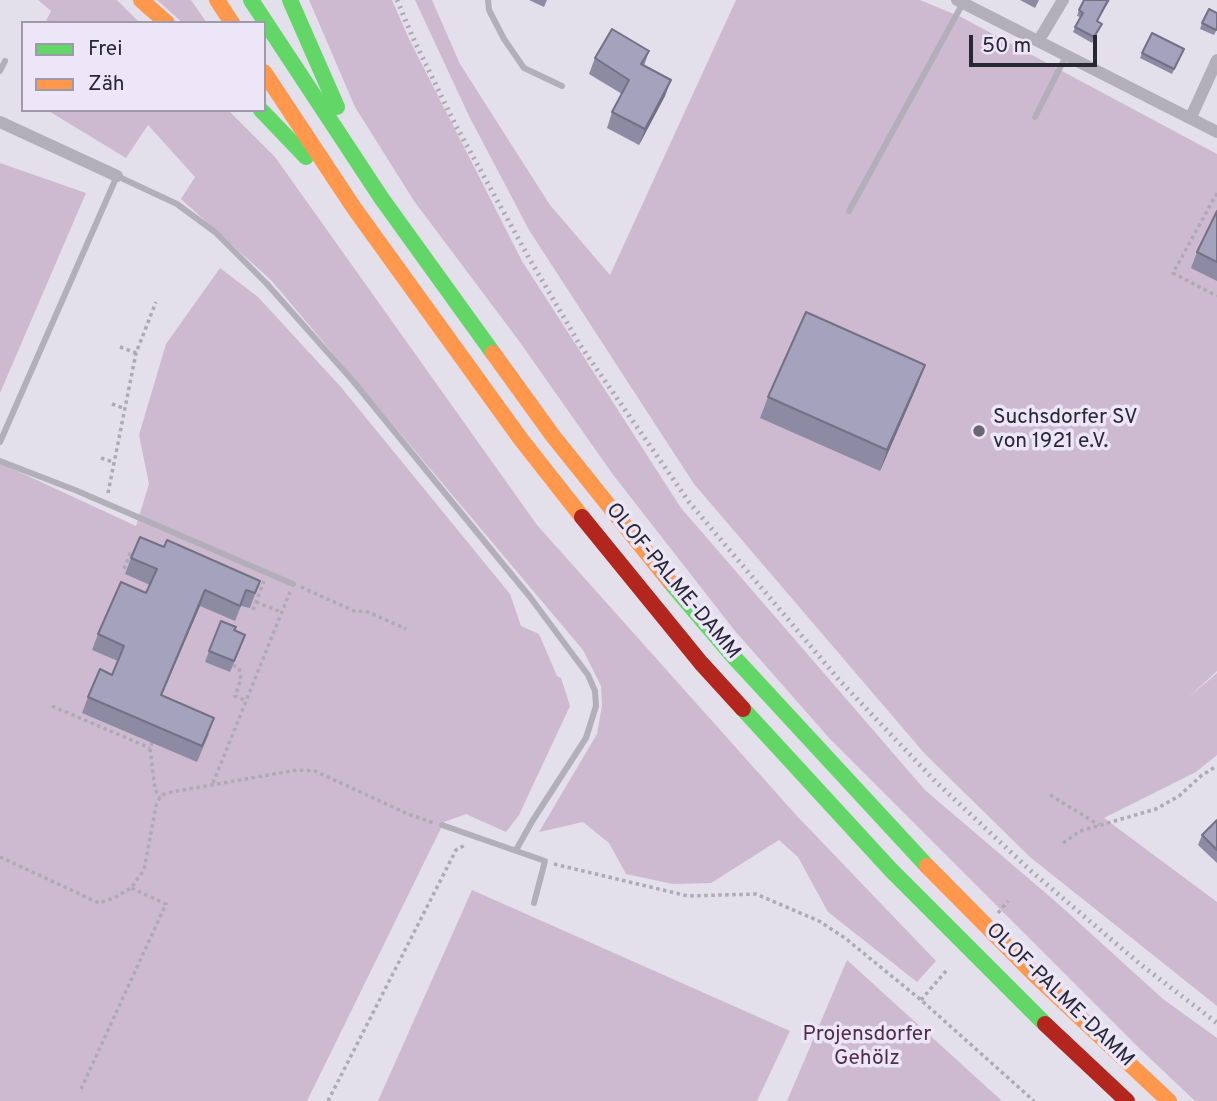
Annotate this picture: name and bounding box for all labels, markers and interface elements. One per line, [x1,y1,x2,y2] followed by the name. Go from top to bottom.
[21,21,266,112] legend
[972,21,1100,65] scale bar
[982,33,1031,60] text: 50 m
[88,36,123,63] text: Frei
[88,71,125,98] text: Zäh
[993,406,1138,456] place label: Suchsdorfer SV von 1921 e.V.
[971,423,987,439] marker: Suchsdorfer SV von 1921 e.V.
[599,499,745,665] street label: OLOF-PALME-DAMM
[980,919,1138,1073] street label: OLOF-PALME-DAMM
[803,1023,931,1073] park label: Projensdorfer Gehölz

